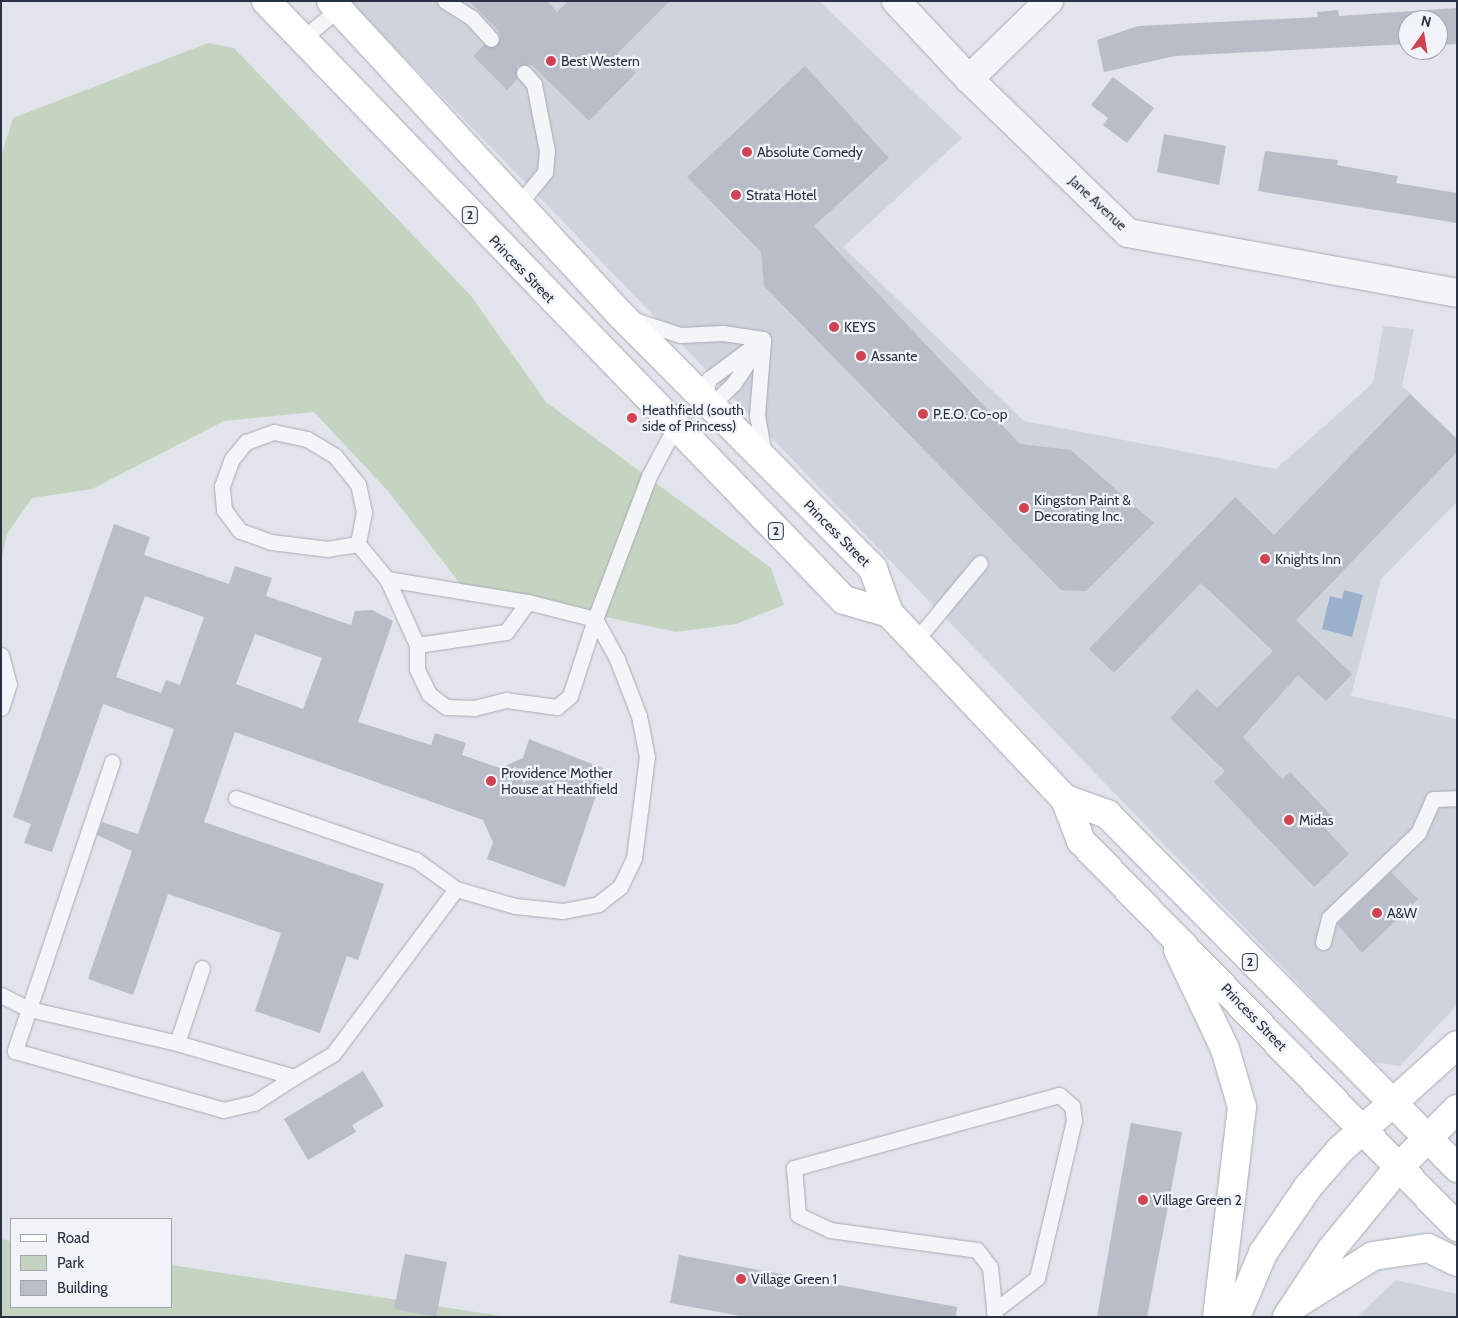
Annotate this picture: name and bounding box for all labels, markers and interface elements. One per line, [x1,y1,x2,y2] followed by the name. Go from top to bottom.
[1398,10,1448,60] north arrow
[1419,11,1433,31] text: N
[561,53,640,69] place label: Best Western
[545,55,557,67] marker: Best Western
[757,144,863,160] place label: Absolute Comedy
[741,146,753,158] marker: Absolute Comedy
[1066,172,1130,234] street label: Jane Avenue
[746,187,817,203] place label: Strata Hotel
[730,189,742,201] marker: Strata Hotel
[461,206,479,224] road number: 2
[486,232,558,306] street label: Princess Street
[844,319,876,335] place label: KEYS
[828,321,840,333] marker: KEYS
[871,348,917,364] place label: Assante
[855,350,867,362] marker: Assante
[642,402,744,434] place label: Heathfield (south side of Princess)
[933,406,1007,422] place label: P.E.O. Co-op
[917,408,929,420] marker: P.E.O. Co-op
[626,412,638,424] marker: Heathfield (south side of Princess)
[1034,492,1131,524] place label: Kingston Paint & Decorating Inc.
[800,496,874,570] street label: Princess Street
[1018,502,1030,514] marker: Kingston Paint & Decorating Inc.
[767,522,785,540] road number: 2
[1275,551,1341,567] place label: Knights Inn
[1259,553,1271,565] marker: Knights Inn
[501,765,618,798] place label: Providence Mother House at Heathfield
[485,775,497,787] marker: Providence Mother House at Heathfield
[1299,812,1333,828] place label: Midas
[1283,814,1295,826] marker: Midas
[1387,905,1417,921] place label: A&W
[1371,907,1383,919] marker: A&W
[1241,952,1259,972] road number: 2
[1218,980,1290,1054] street label: Princess Street
[1153,1192,1242,1208] place label: Village Green 2
[1137,1194,1149,1206] marker: Village Green 2
[10,1218,172,1308] legend
[57,1229,90,1247] text: Road
[57,1254,84,1272] text: Park
[751,1271,837,1287] place label: Village Green 1
[735,1273,747,1285] marker: Village Green 1
[57,1279,108,1297] text: Building

